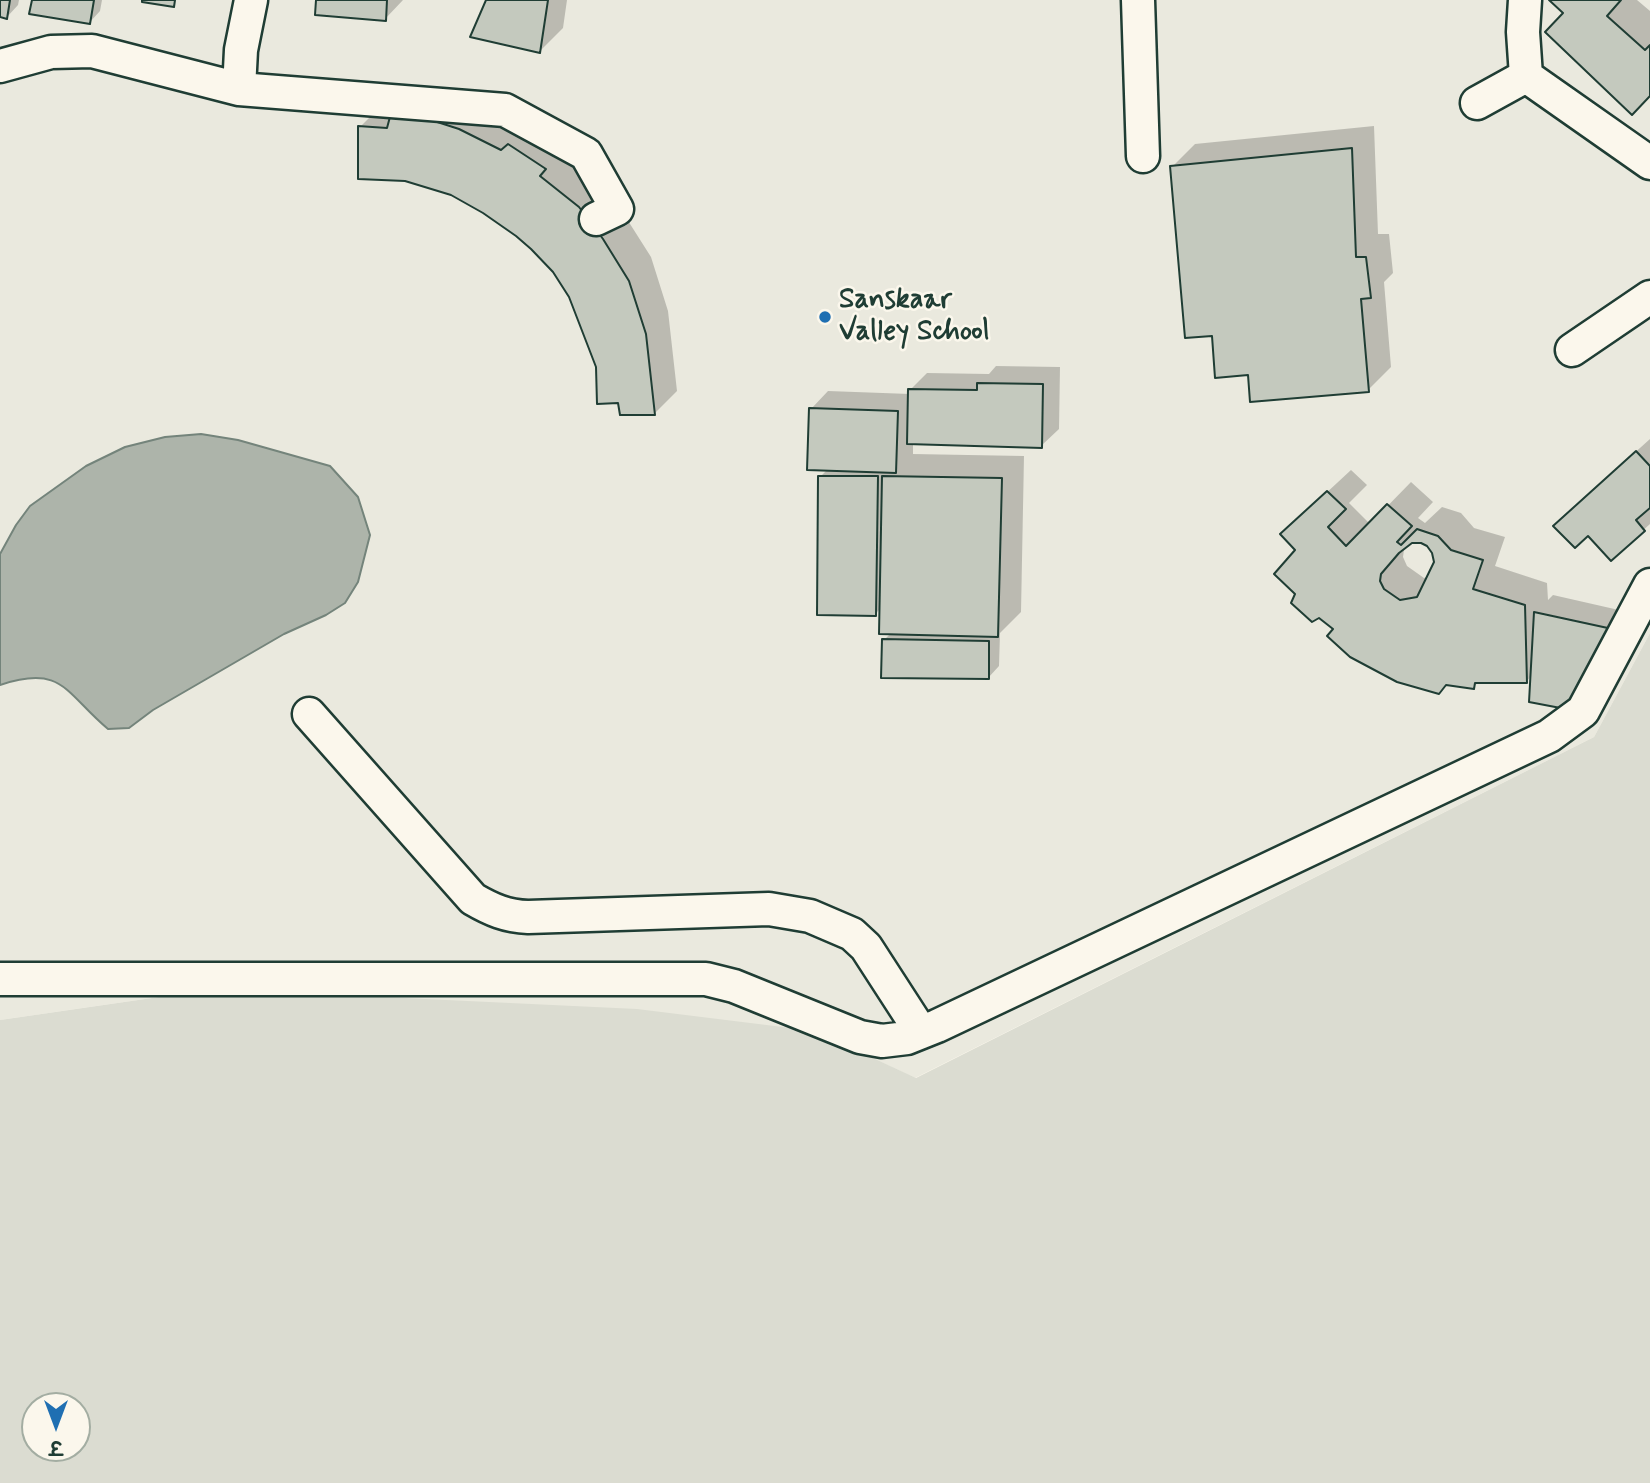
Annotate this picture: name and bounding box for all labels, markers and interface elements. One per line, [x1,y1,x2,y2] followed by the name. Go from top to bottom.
[839,284,989,350] place label: Sanskaar Valley School
[817,309,833,325] marker: Sanskaar Valley School
[21,1392,91,1462] north arrow
[50,1434,62,1459] text: उ

